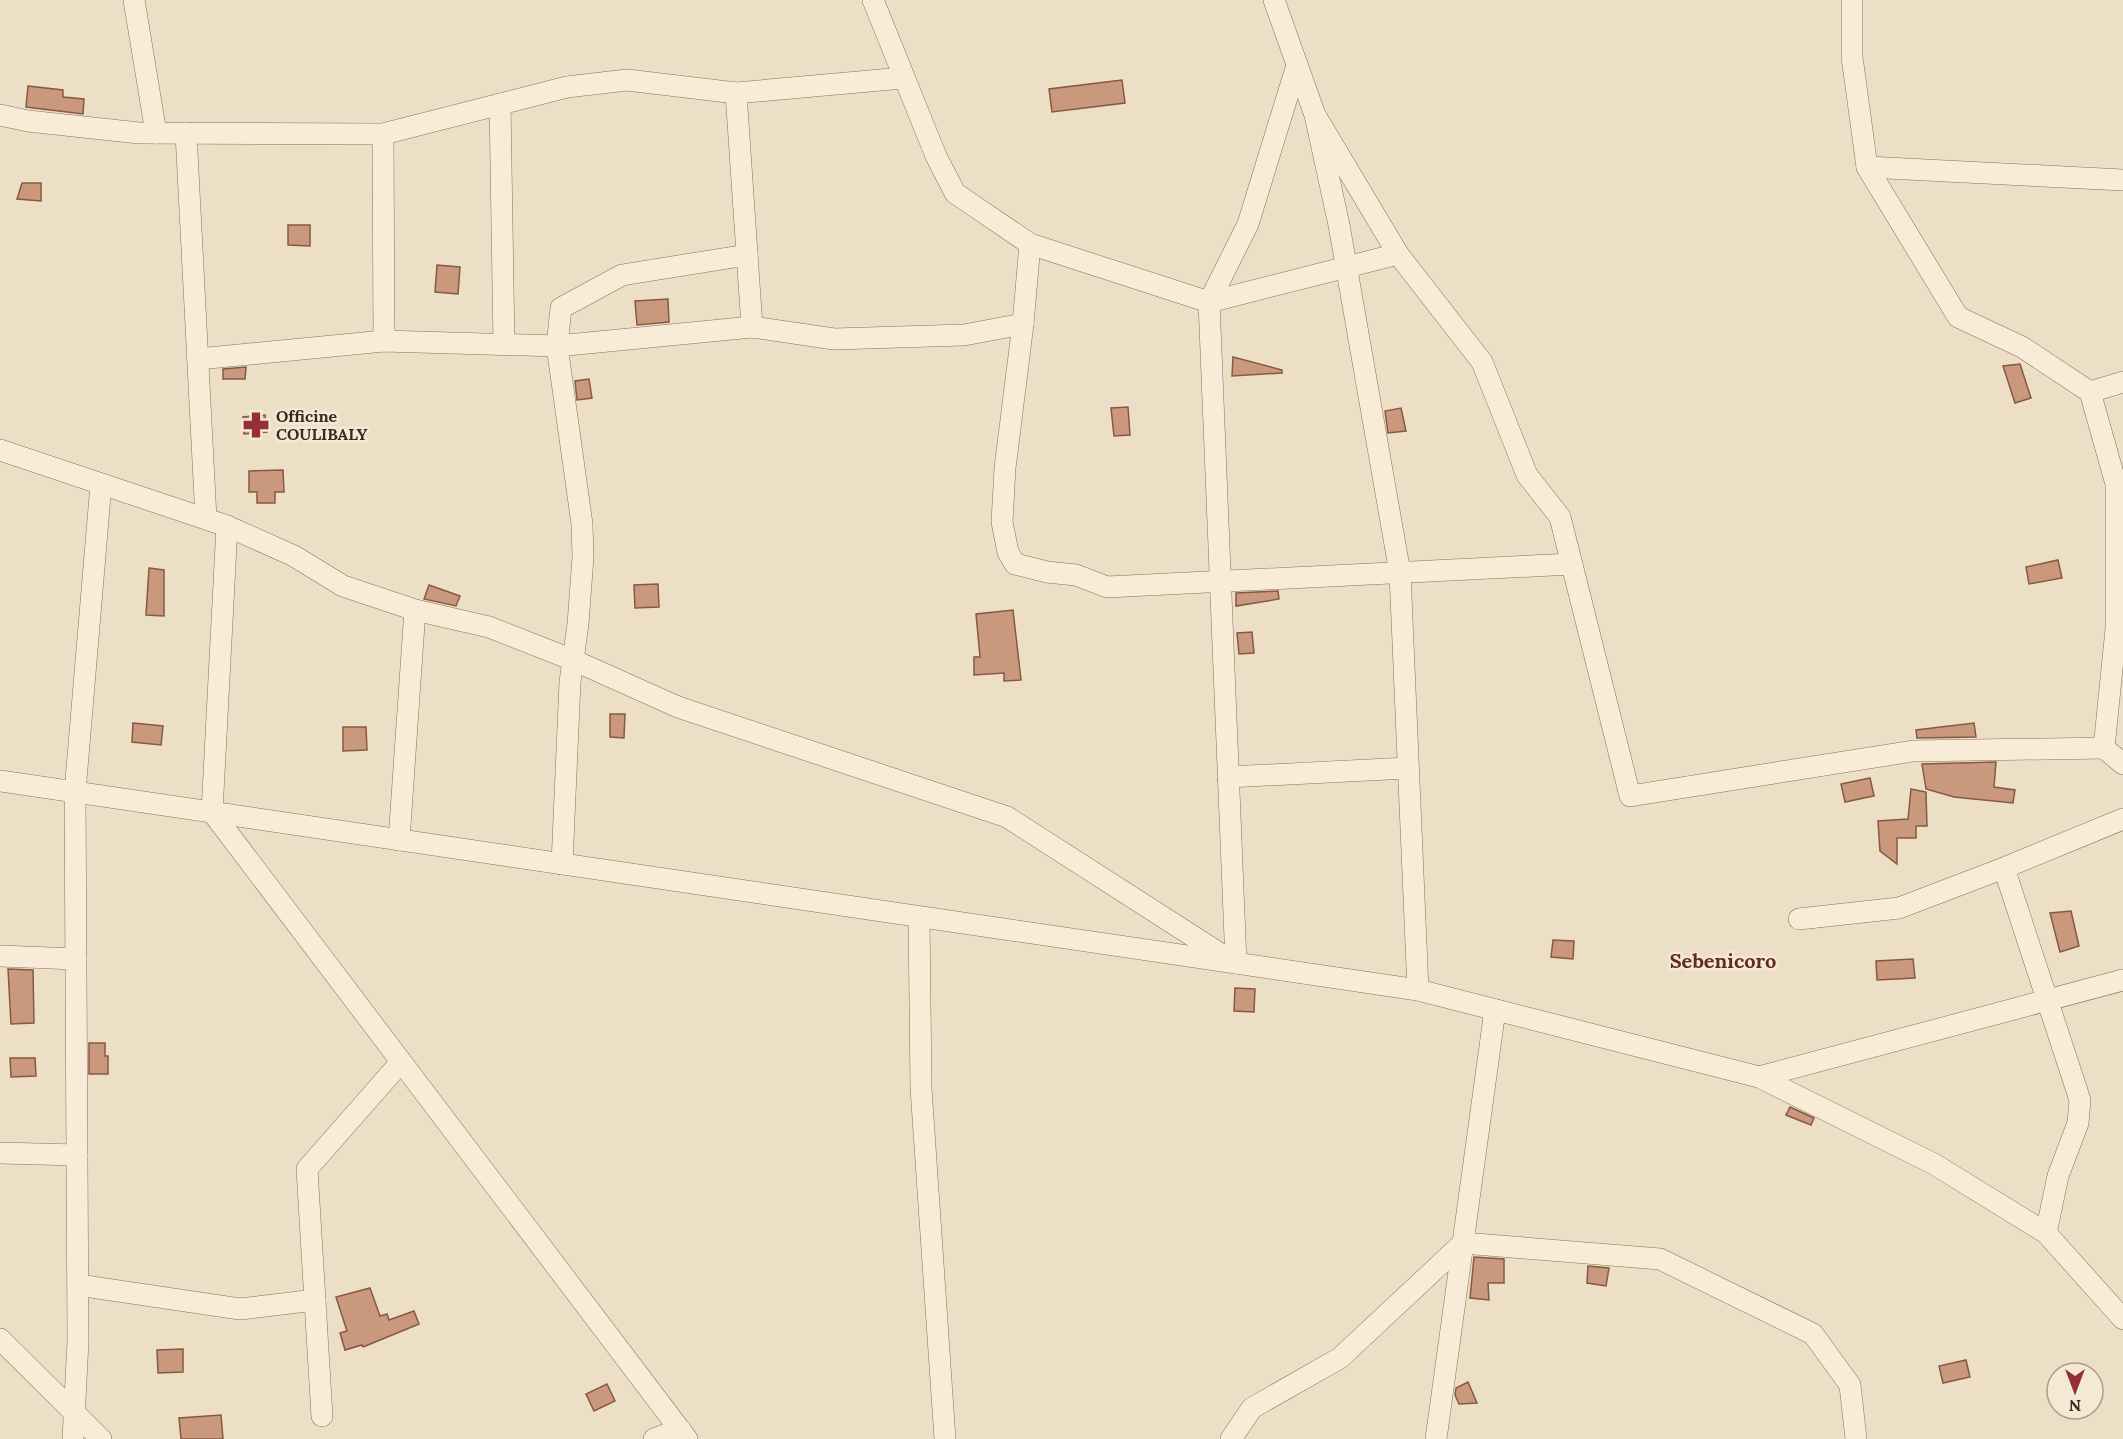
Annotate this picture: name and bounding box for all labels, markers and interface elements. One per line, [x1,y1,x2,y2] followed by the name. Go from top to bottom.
[276,406,368,444] place label: Officine COULIBALY
[241,410,271,440] pharmacy icon: Officine COULIBALY
[1670,948,1776,973] district label: Sebenicoro
[2045,1361,2105,1421] north arrow
[2069,1396,2081,1416] text: N

